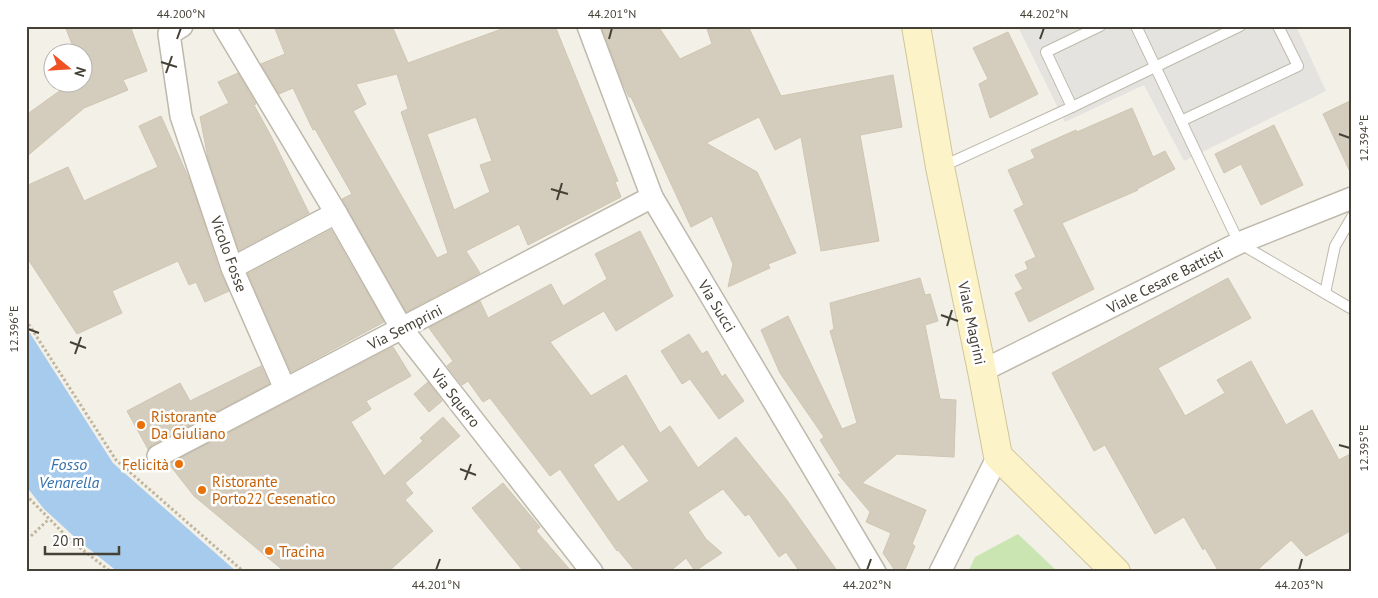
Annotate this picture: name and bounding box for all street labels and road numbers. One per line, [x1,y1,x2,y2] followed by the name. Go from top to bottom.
[206,212,252,295] street label: Vicolo Fosse
[1103,242,1226,318] street label: Viale Cesare Battisti
[694,276,740,335] street label: Via Succi
[954,279,990,366] street label: Viale Magrini
[364,300,445,354] street label: Via Semprini
[427,364,485,431] street label: Via Squero

